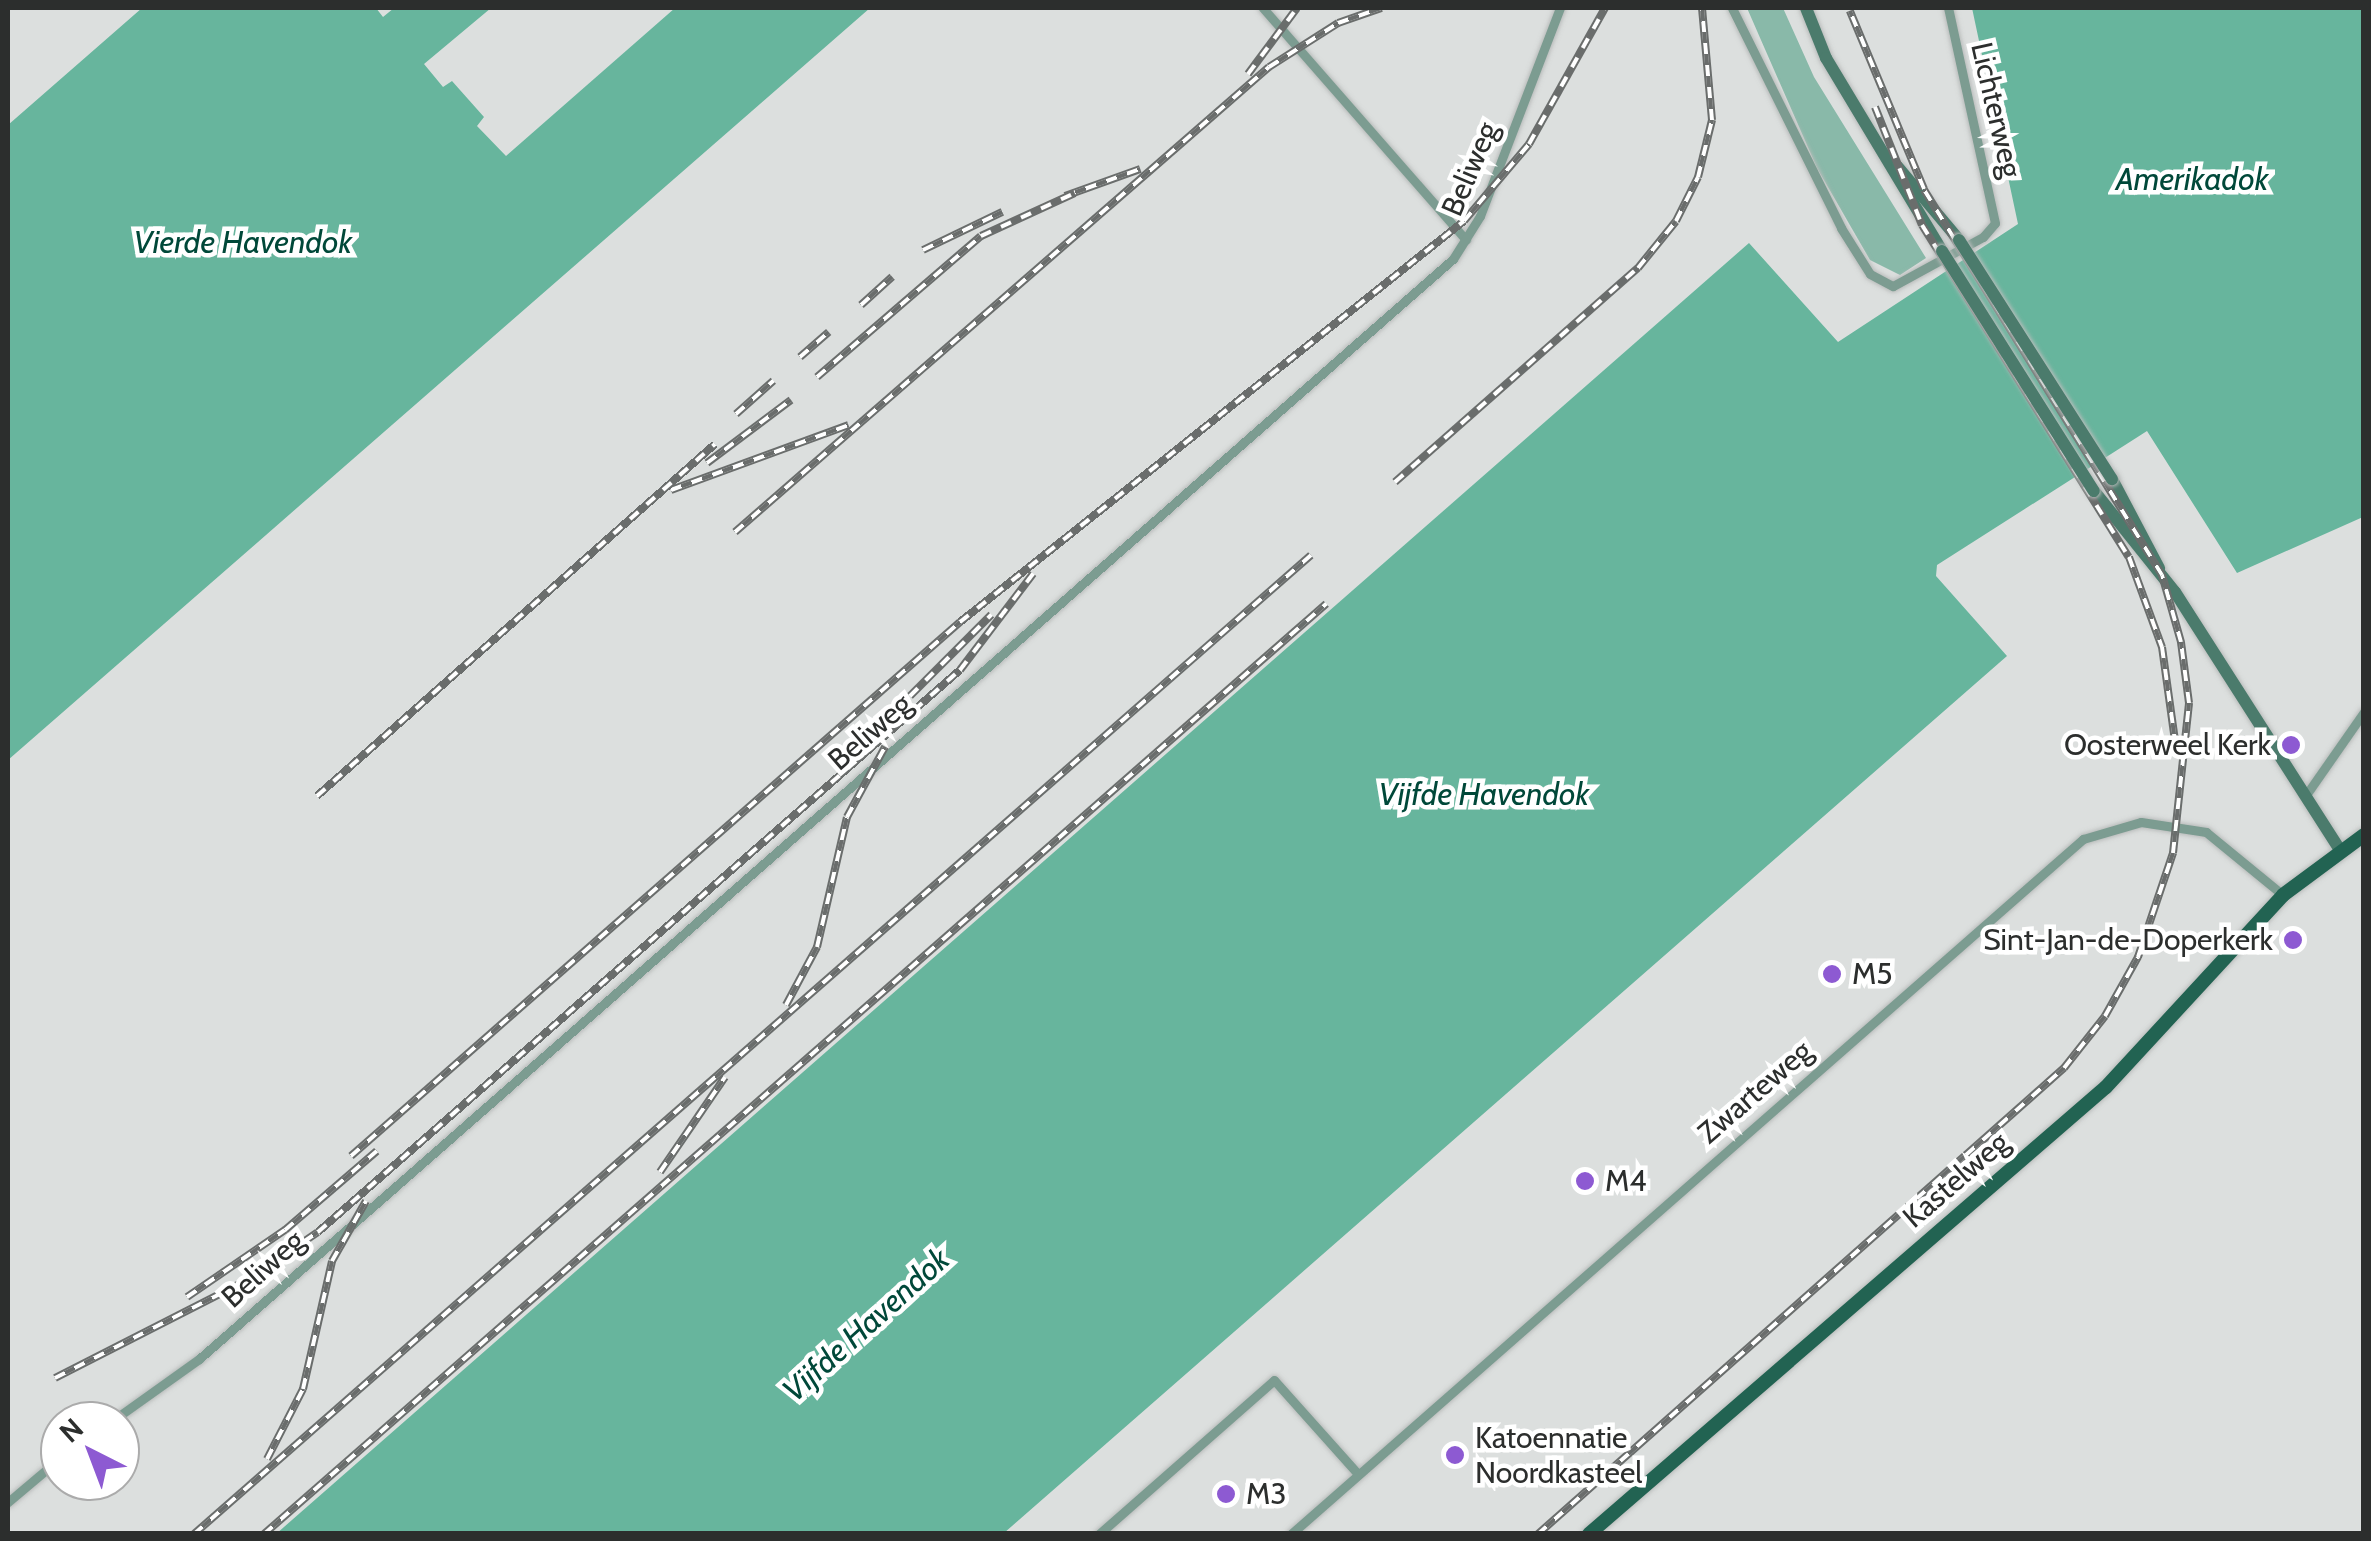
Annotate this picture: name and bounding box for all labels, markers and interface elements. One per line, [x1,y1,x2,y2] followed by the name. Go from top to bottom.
[1963,39,2029,181] street label: Lichterweg
[1434,117,1506,221] street label: Beliweg
[2116,160,2268,198] water label: Amerikadok
[134,223,352,261] water label: Vierde Havendok
[821,686,919,778] street label: Beliweg
[2064,727,2271,763] place label: Oosterweel Kerk
[2280,734,2302,756] marker: Oosterweel Kerk
[1379,775,1589,813] water label: Vijfde Havendok
[1983,922,2273,958] place label: Sint-Jan-de-Doperkerk
[2282,929,2304,951] marker: Sint-Jan-de-Doperkerk
[1852,956,1893,992] place label: M5
[1821,963,1843,985] marker: M5
[1691,1033,1819,1151] street label: Zwarteweg
[1896,1124,2016,1236] street label: Kastelweg
[1605,1163,1647,1199] place label: M4
[1574,1170,1596,1192] marker: M4
[214,1223,312,1315] street label: Beliweg
[775,1240,957,1410] water label: Vijfde Havendok
[40,1401,140,1501] north arrow
[53,1411,90,1449] text: N
[1475,1420,1642,1490] place label: Katoennatie Noordkasteel
[1444,1444,1466,1466] marker: Katoennatie Noordkasteel
[1246,1476,1287,1512] place label: M3
[1215,1483,1237,1505] marker: M3

